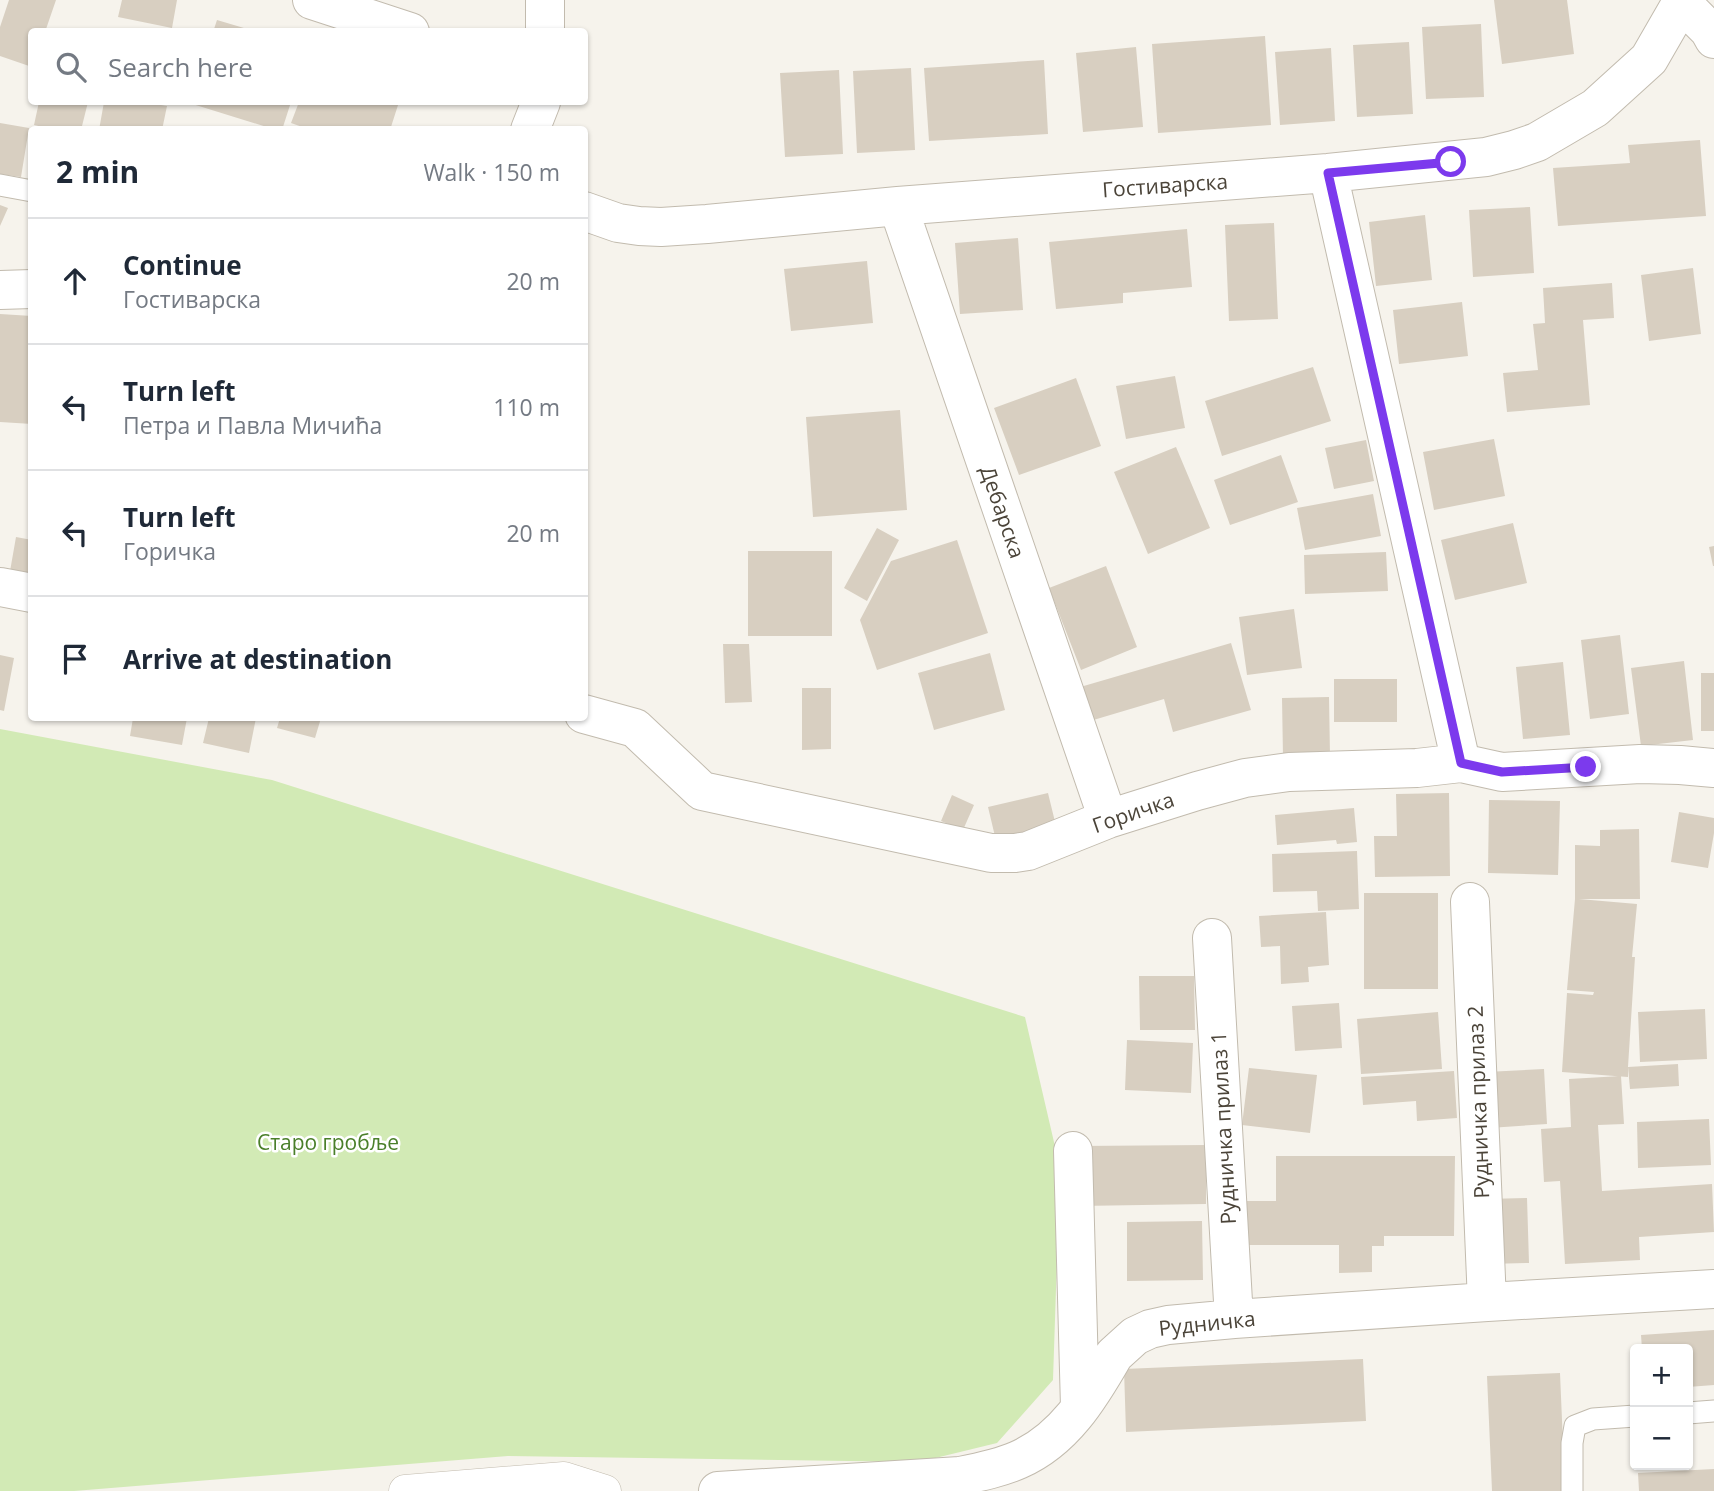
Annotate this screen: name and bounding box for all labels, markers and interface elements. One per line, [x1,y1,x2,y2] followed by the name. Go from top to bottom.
[28,28,588,105] search box
[52,48,90,86] icon: search
[108,49,253,85] text: Search here
[1435,146,1466,177] route start
[56,151,139,192] text: 2 min
[423,156,560,188] text: Walk · 150 m
[1101,167,1229,203] street label: Гостиварска
[123,247,242,283] text: Continue
[56,262,94,300] icon: ahead
[506,265,560,297] text: 20 m
[123,283,261,315] text: Гостиварска
[123,373,235,409] text: Turn left
[56,388,94,426] icon: left
[493,391,560,423] text: 110 m
[123,409,382,441] text: Петра и Павла Мичића
[974,462,1032,562] street label: Дебарска
[123,499,235,535] text: Turn left
[56,514,94,552] icon: left
[506,517,560,549] text: 20 m
[123,535,216,567] text: Горичка
[56,640,94,678] icon: arrive
[123,641,392,677] text: Arrive at destination
[1570,751,1601,782] route end
[1088,785,1178,839] street label: Горичка
[1461,1005,1495,1199] street label: Рудничка прилаз 2
[1204,1031,1242,1225] street label: Рудничка прилаз 1
[257,1128,399,1156] park label: Старо гробље
[1157,1304,1257,1342] street label: Рудничка
[1630,1344,1693,1470] map controls
[1630,1344,1693,1407] button: +
[1630,1407,1693,1470] button: −

